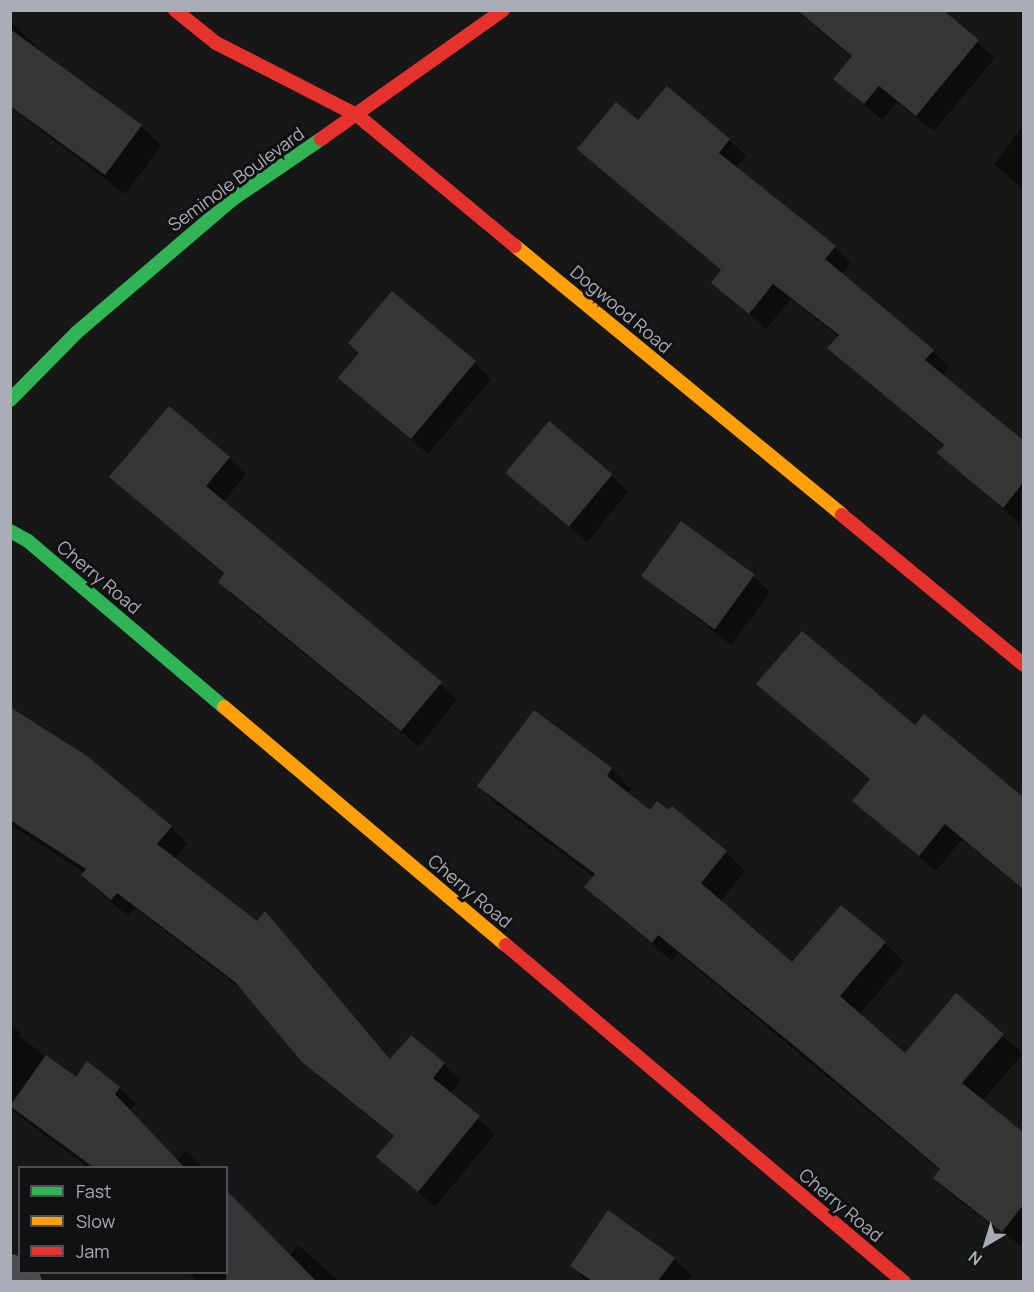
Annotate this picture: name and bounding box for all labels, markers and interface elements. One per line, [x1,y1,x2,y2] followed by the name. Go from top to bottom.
[164,122,308,236] street label: Seminole Boulevard
[566,261,676,357] street label: Dogwood Road
[53,536,145,618] street label: Cherry Road
[424,850,516,932] street label: Cherry Road
[795,1164,887,1246] street label: Cherry Road
[18,1166,228,1274] legend
[76,1179,111,1203] text: Fast
[76,1209,115,1233] text: Slow
[956,1214,1016,1274] north arrow
[76,1239,110,1263] text: Jam
[964,1246,986,1270] text: N

